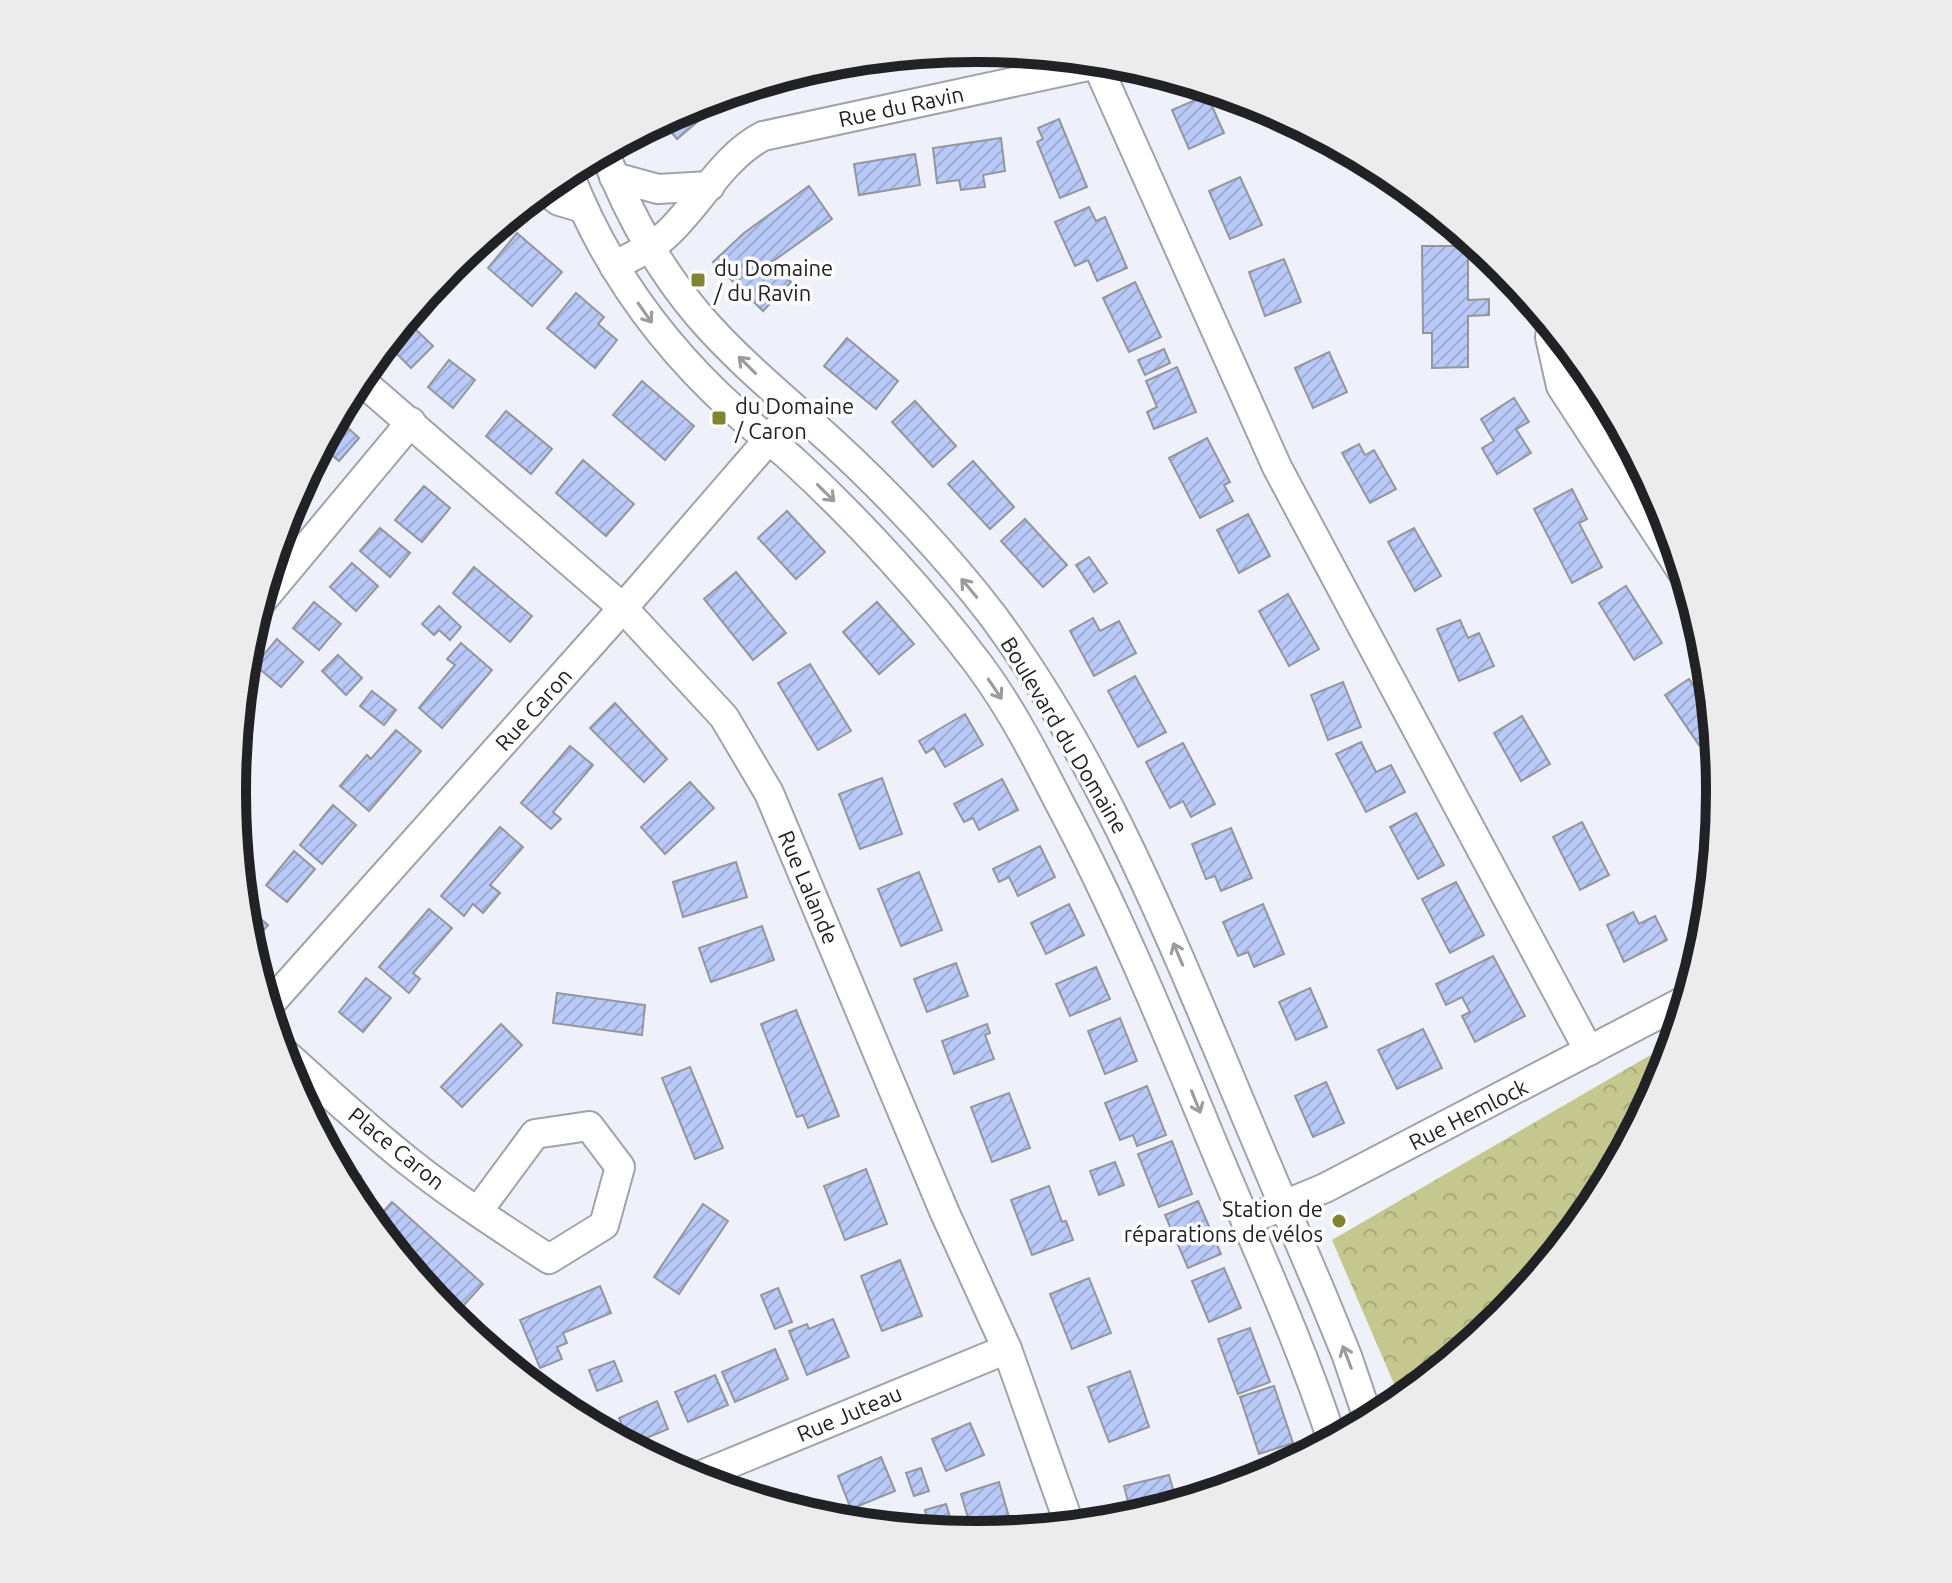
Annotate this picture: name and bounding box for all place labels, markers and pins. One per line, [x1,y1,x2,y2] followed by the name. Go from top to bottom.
[713,255,833,305] place label: du Domaine / du Ravin
[689,271,707,289] marker: du Domaine / du Ravin
[734,393,854,443] place label: du Domaine / Caron
[710,409,728,427] marker: du Domaine / Caron
[1124,1196,1323,1246] place label: Station de réparations de vélos
[1330,1212,1348,1230] marker: Station de réparations de vélos

